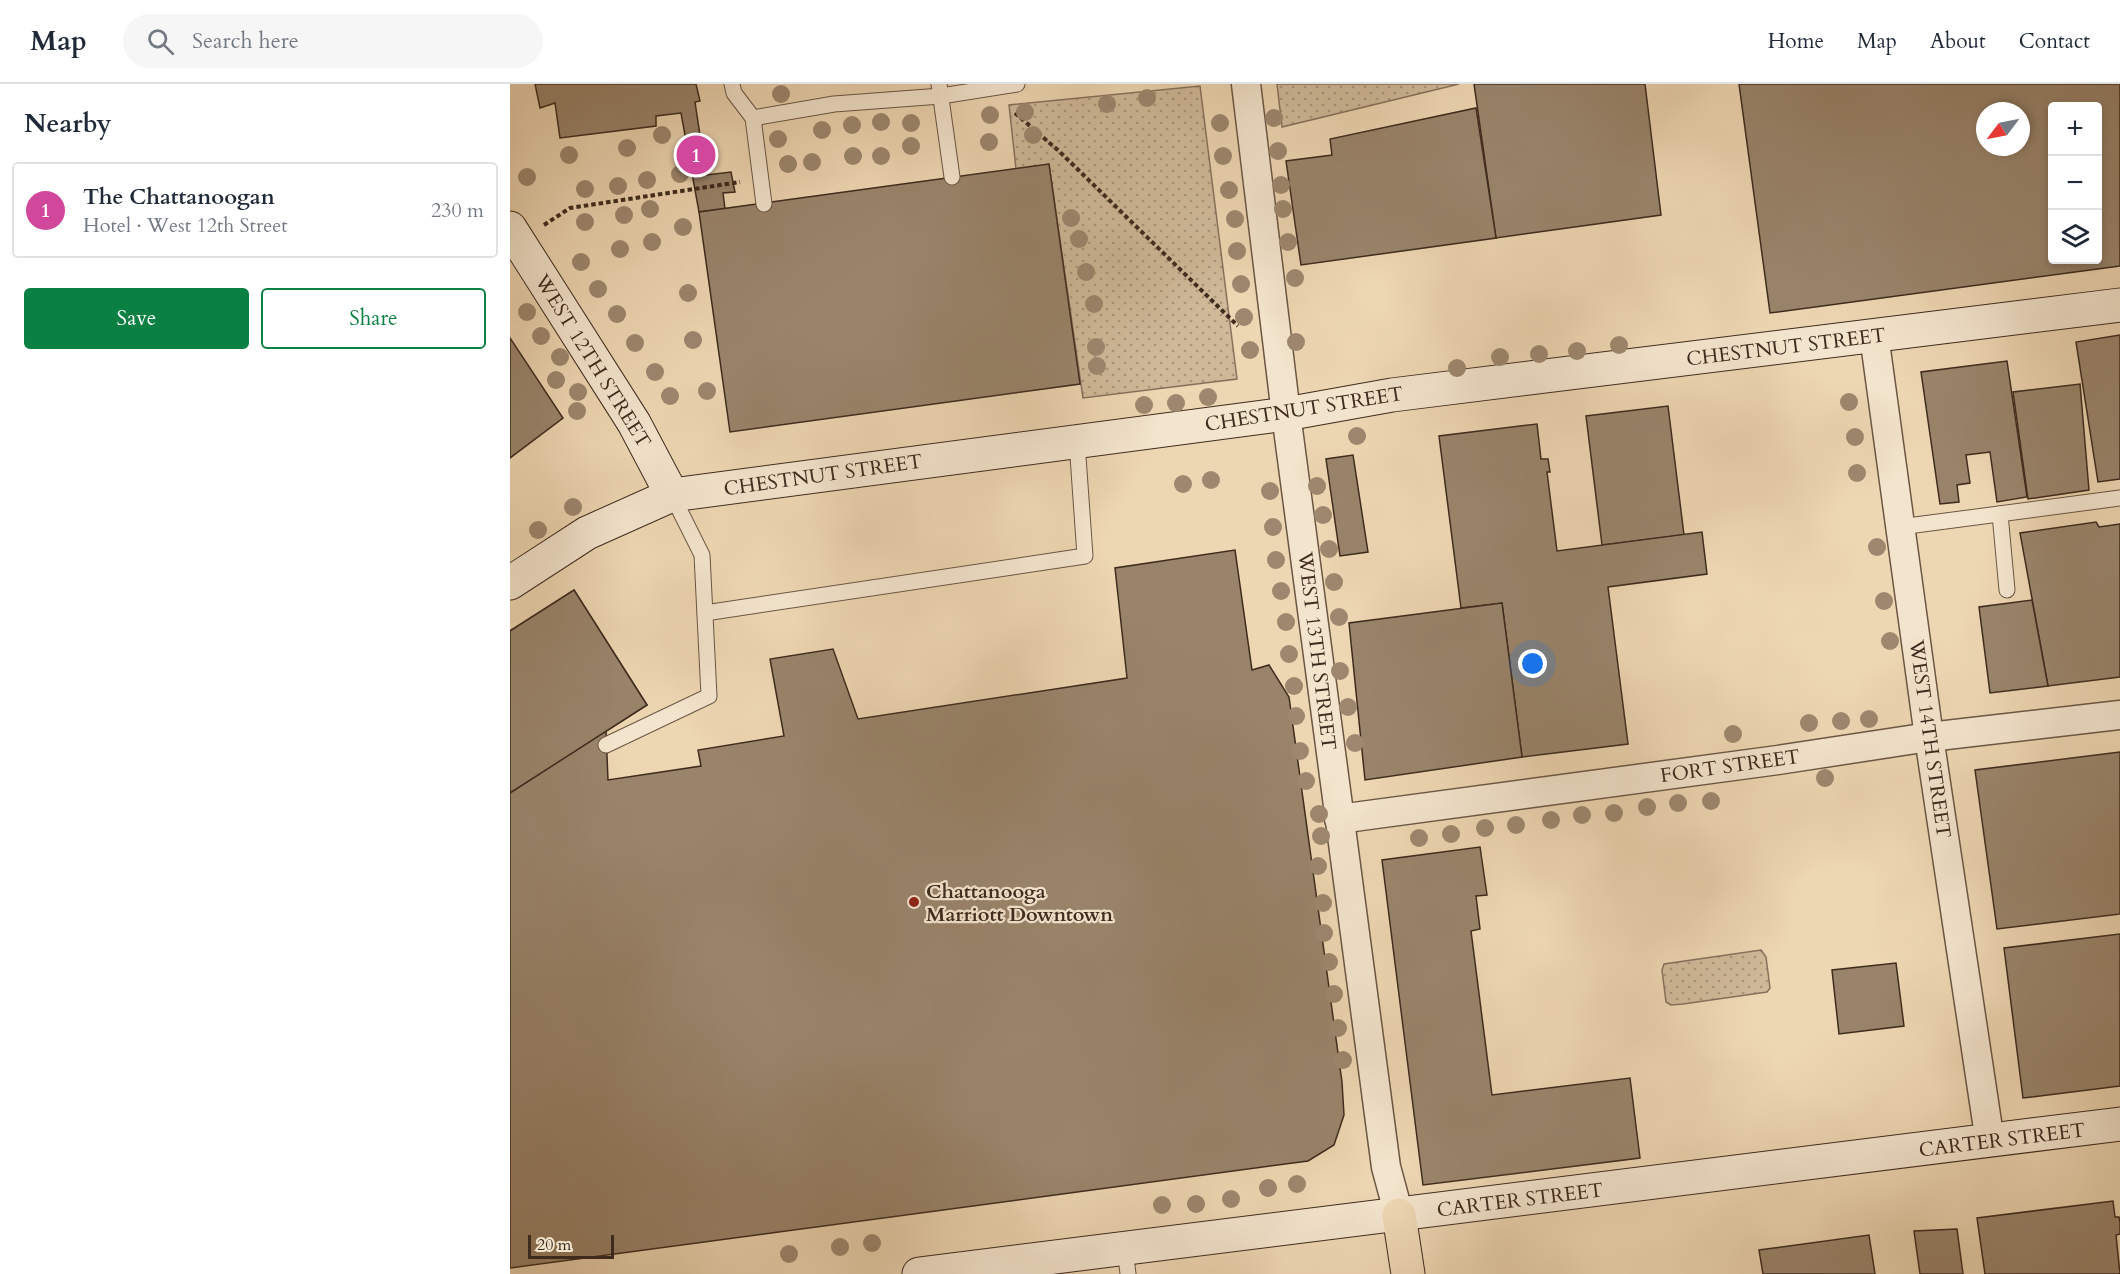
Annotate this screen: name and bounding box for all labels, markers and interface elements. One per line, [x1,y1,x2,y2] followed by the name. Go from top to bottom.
[123,14,543,68] search box
[30,22,87,60] text: Map
[144,25,177,58] icon: search
[192,26,299,56] text: Search here
[1768,27,1824,56] text: Home
[1857,27,1897,56] text: Map
[1930,27,1986,56] text: About
[2019,27,2090,56] text: Contact
[1976,102,2030,156] north arrow
[2048,102,2102,264] map controls
[2048,102,2102,156] button: +
[24,106,112,141] text: Nearby
[676,132,716,178] pin: 1
[2048,156,2102,210] button: −
[83,182,275,212] text: The Chattanoogan
[40,197,51,224] text: 1
[431,197,484,224] text: 230 m
[2048,210,2102,264] button: layers
[83,212,288,239] text: Hotel · West 12th Street
[528,268,658,453] street label: WEST 12TH STREET
[24,288,249,349] button: Save
[261,288,486,349] button: Share
[1685,321,1887,373] street label: CHESTNUT STREET
[1203,380,1405,438] street label: CHESTNUT STREET
[722,448,924,502] street label: CHESTNUT STREET
[1291,549,1343,752] street label: WEST 13TH STREET
[1903,637,1957,840] street label: WEST 14TH STREET
[1518,649,1547,678] your location
[1659,743,1802,789] street label: FORT STREET
[926,878,1113,928] place label: Chattanooga Marriott Downtown
[907,895,921,909] marker: Chattanooga Marriott Downtown
[1917,1116,2087,1164] street label: CARTER STREET
[1435,1176,1605,1224] street label: CARTER STREET
[528,1232,614,1260] scale bar
[537,1234,571,1256] text: 20 m

